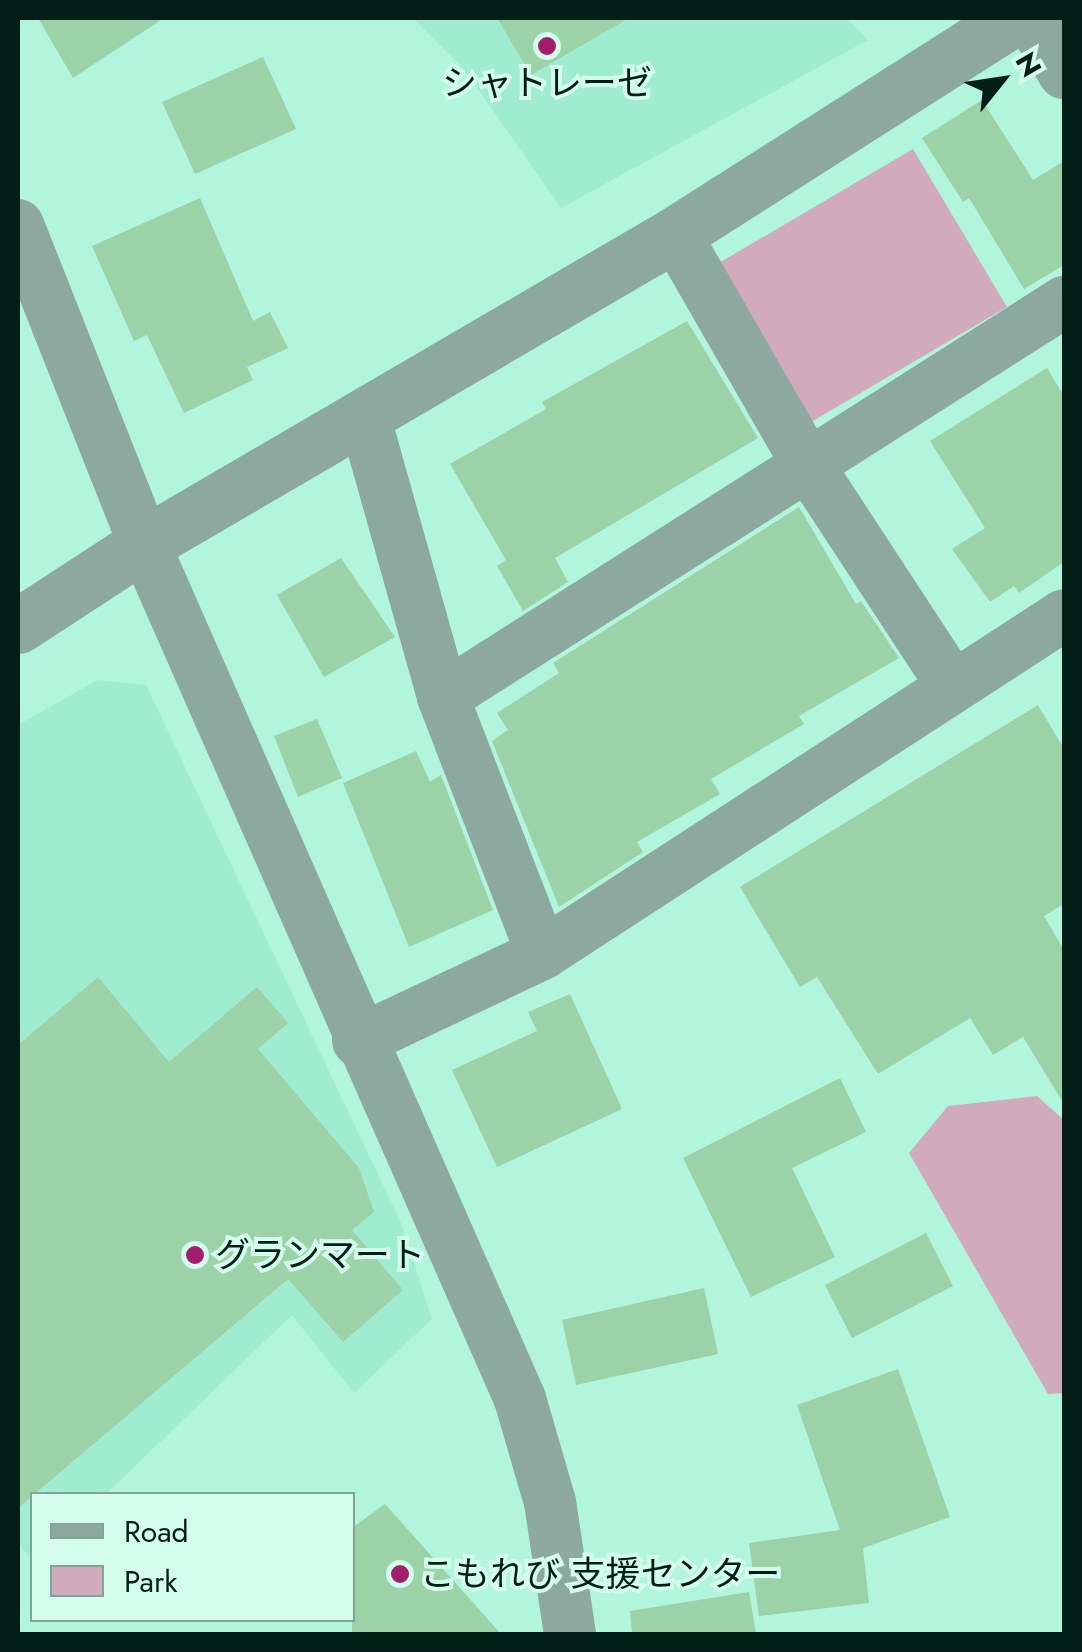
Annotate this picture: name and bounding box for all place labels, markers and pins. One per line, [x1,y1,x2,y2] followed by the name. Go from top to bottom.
[536,35,558,57] marker: シャトレーゼ
[442,62,652,104] place label: シャトレーゼ
[215,1234,425,1276] place label: グランマート
[184,1244,206,1266] marker: グランマート
[420,1553,780,1595] place label: こもれび 支援センター
[389,1563,411,1585] marker: こもれび 支援センター

